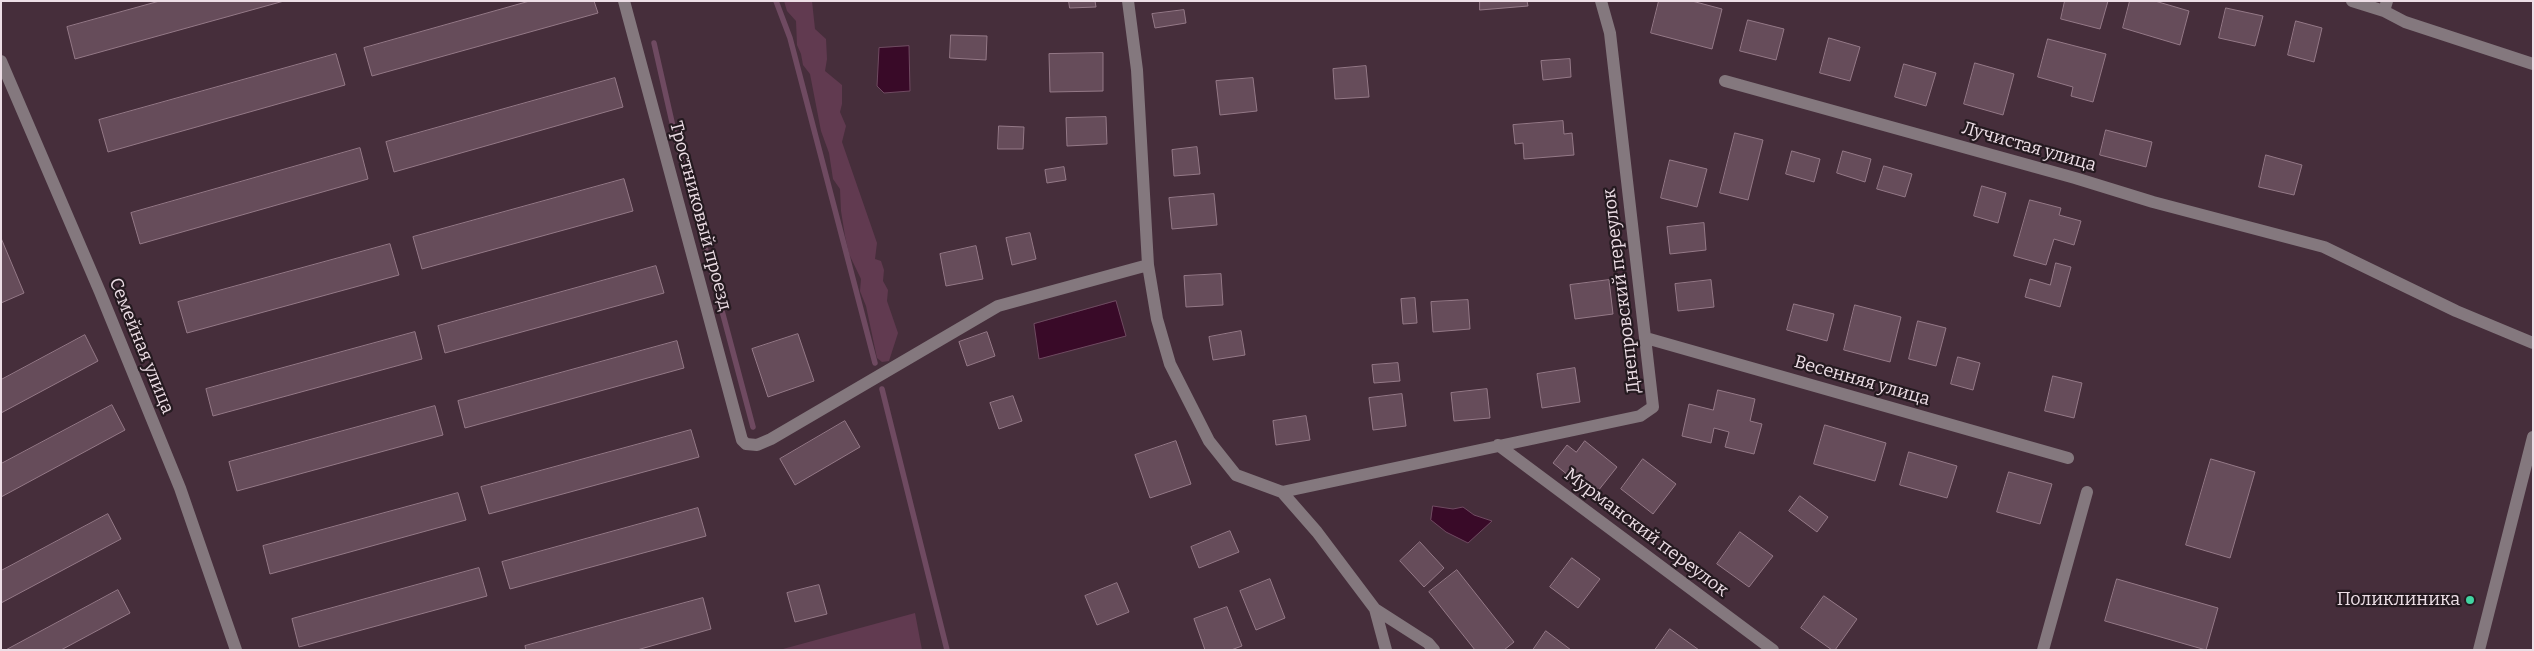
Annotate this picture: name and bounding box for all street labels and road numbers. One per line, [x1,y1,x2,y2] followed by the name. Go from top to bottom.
[1959,117,2099,177] street label: Лучистая улица
[664,119,736,313] street label: Тростниковый проезд
[1599,187,1645,395] street label: Днепровский переулок
[104,275,178,417] street label: Семейная улица
[1792,351,1932,411] street label: Весенняя улица
[1560,464,1732,602] street label: Мурманский переулок

